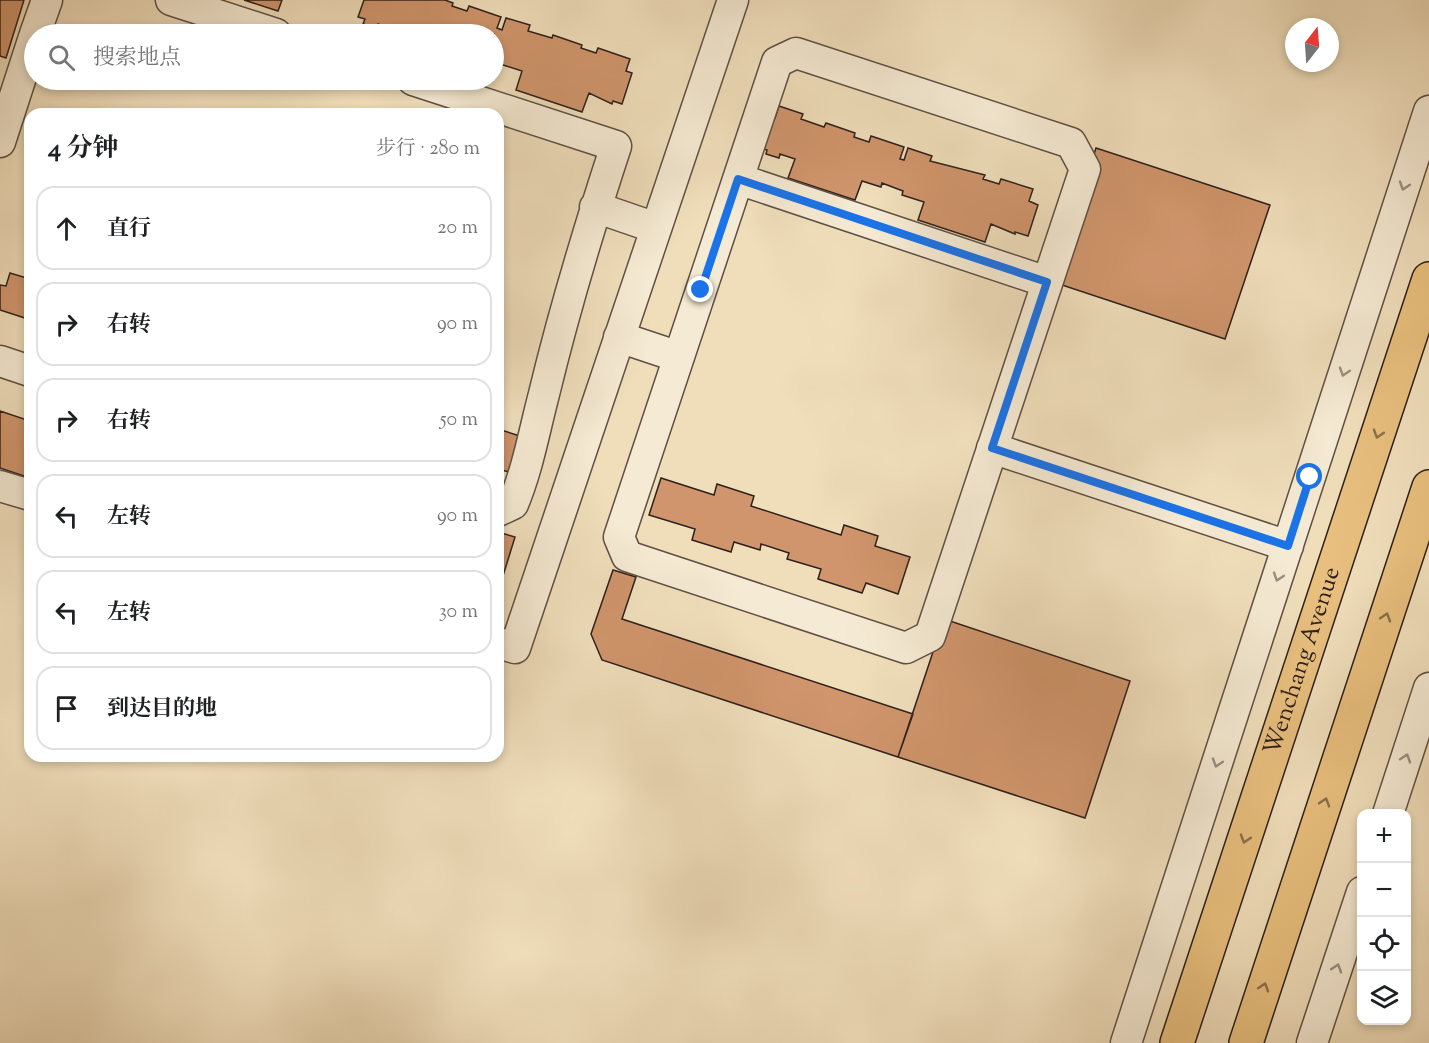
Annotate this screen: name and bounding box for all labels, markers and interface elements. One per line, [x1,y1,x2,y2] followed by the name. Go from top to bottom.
[1285,18,1339,72] north arrow
[24,24,504,90] search box
[45,41,78,74] icon: search
[93,43,181,75] text: 搜索地点
[48,131,119,168] text: 4 分钟
[376,135,480,164] text: 步行 · 280 m
[1399,180,1412,191] one-way arrow
[50,212,83,245] icon: ahead
[107,214,151,246] text: 直行
[437,214,478,243] text: 20 m
[687,276,713,302] route end
[50,308,83,341] icon: right
[107,310,151,342] text: 右转
[437,310,478,339] text: 90 m
[1339,366,1351,377] one-way arrow
[50,404,83,437] icon: right
[107,406,151,438] text: 右转
[440,406,478,435] text: 50 m
[1373,428,1385,439] one-way arrow
[1296,463,1322,489] route start
[50,500,83,533] icon: left
[107,502,151,534] text: 左转
[437,502,478,531] text: 90 m
[1256,563,1350,760] street label: Wenchang Avenue
[1272,571,1285,582] one-way arrow
[50,596,83,629] icon: left
[107,598,151,630] text: 左转
[439,598,478,627] text: 30 m
[1379,612,1391,623] one-way arrow
[50,692,83,725] icon: arrive
[107,694,217,726] text: 到达目的地
[1399,753,1411,764] one-way arrow
[1212,757,1225,768] one-way arrow
[1318,797,1330,808] one-way arrow
[1357,809,1411,1025] map controls
[1357,809,1411,863] button: +
[1239,833,1252,844] one-way arrow
[1357,863,1411,917] button: −
[1357,917,1411,971] button: locate
[1329,963,1342,973] one-way arrow
[1357,971,1411,1025] button: layers
[1257,982,1269,993] one-way arrow

